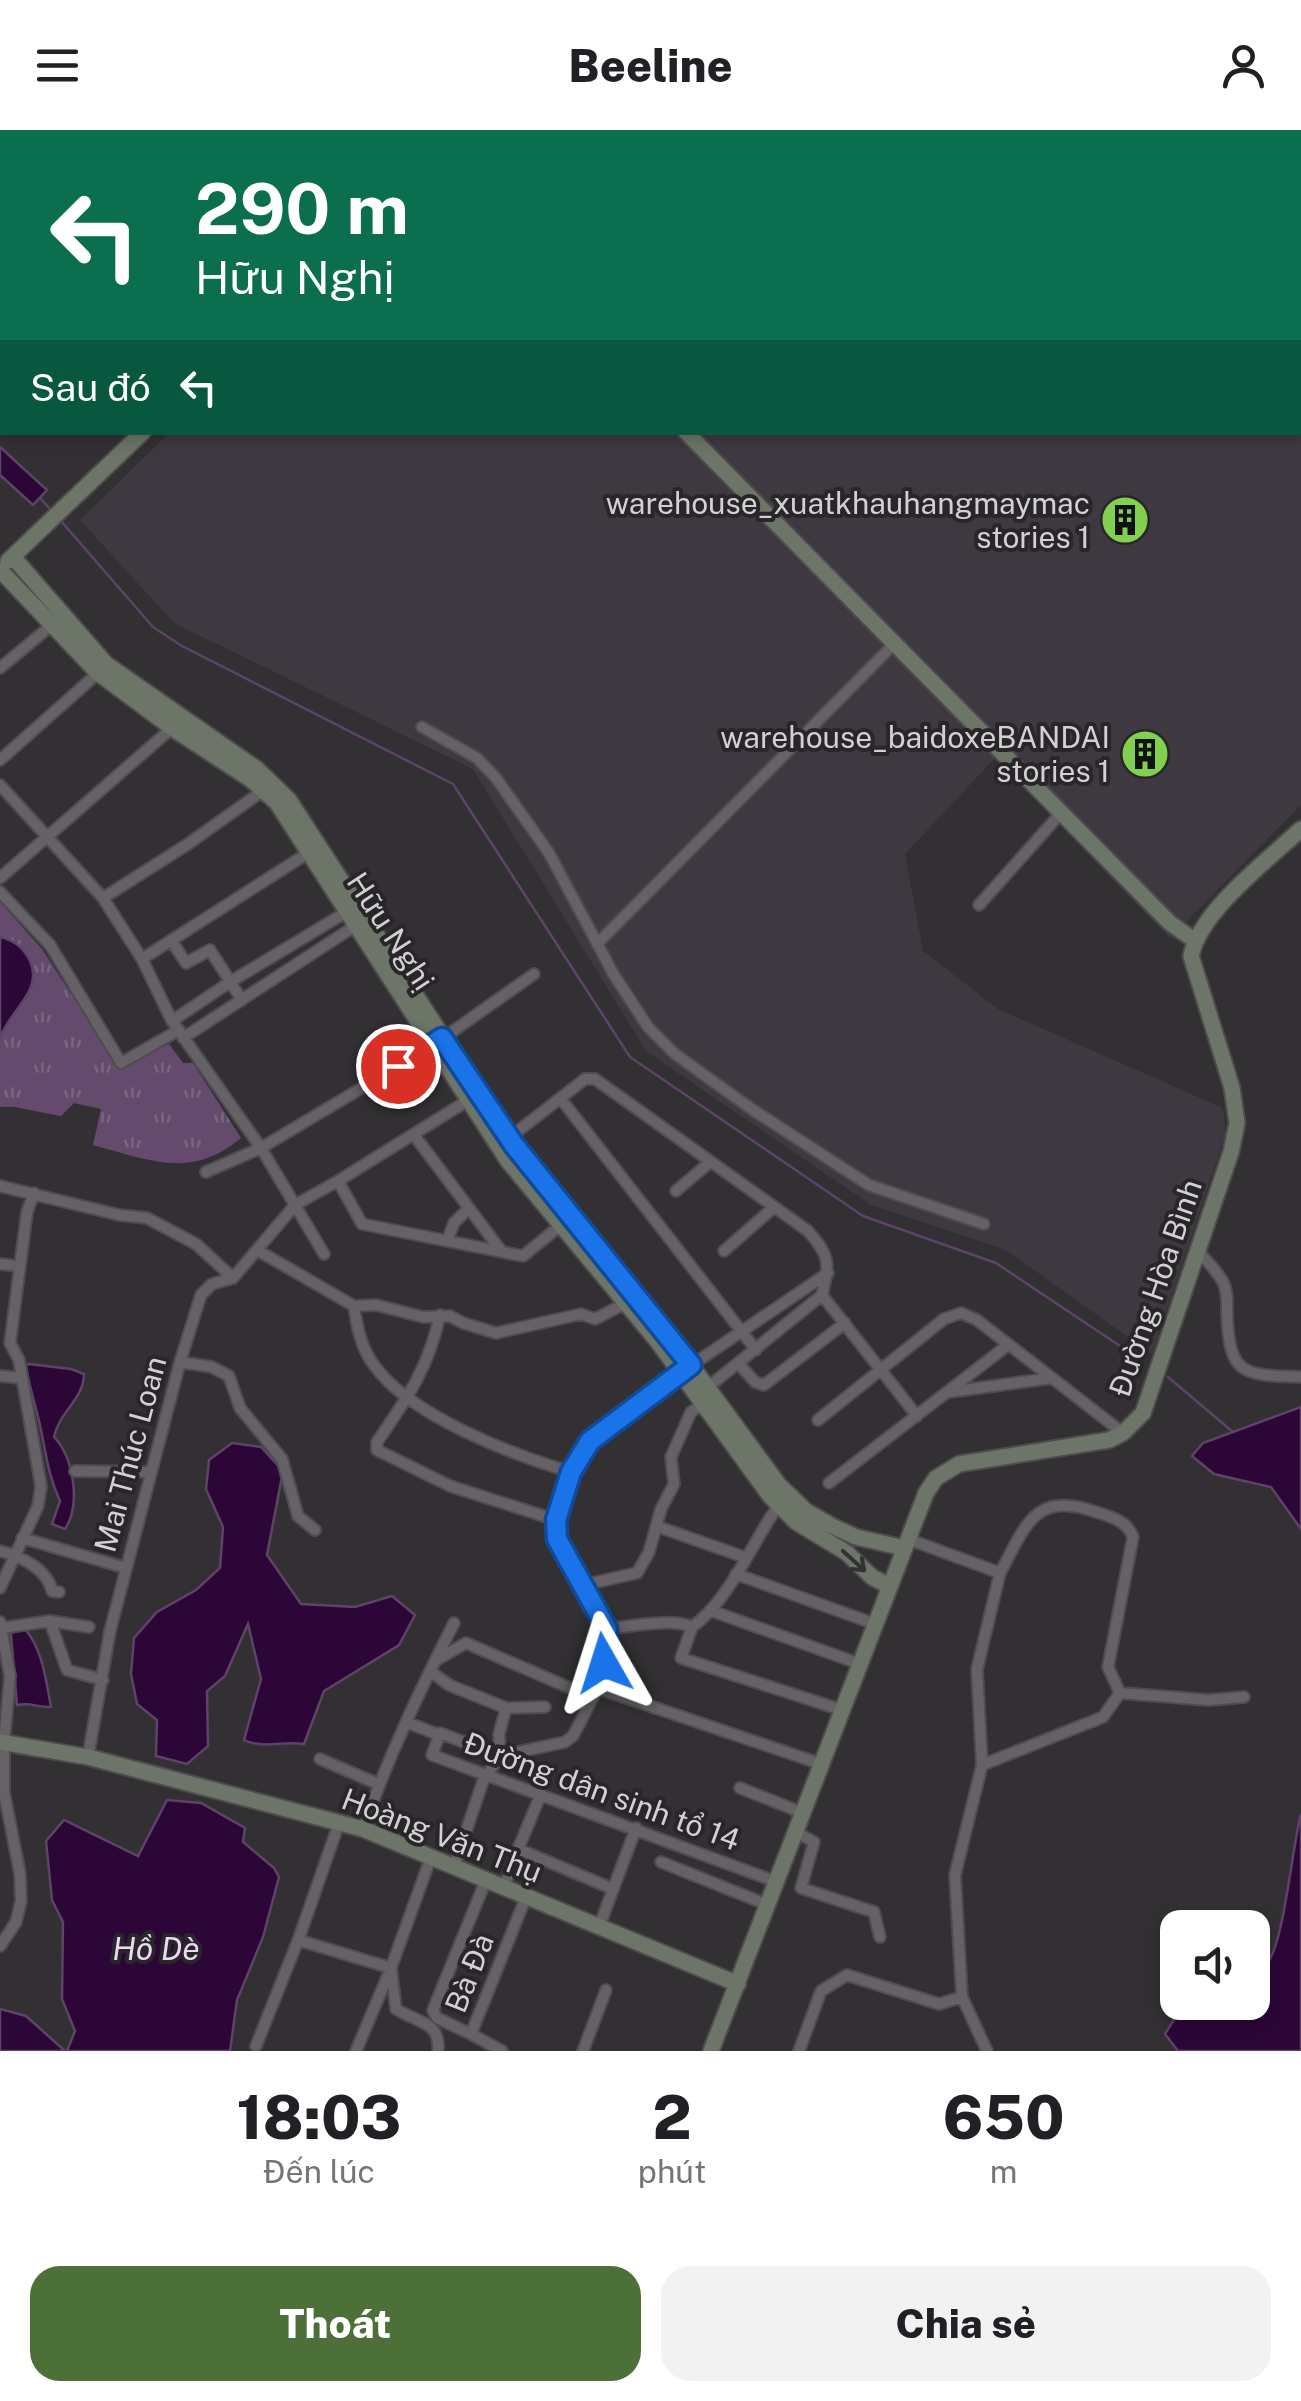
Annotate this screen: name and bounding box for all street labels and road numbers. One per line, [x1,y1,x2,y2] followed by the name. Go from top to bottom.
[340,865,442,997] street label: Hữu Nghị
[1101,1175,1209,1401] street label: Đường Hòa Bình
[87,1352,173,1556] street label: Mai Thúc Loan
[459,1724,745,1858] street label: Đường dân sinh tổ 14
[337,1780,547,1890] street label: Hoàng Văn Thụ
[437,1928,501,2018] street label: Bà Đà

